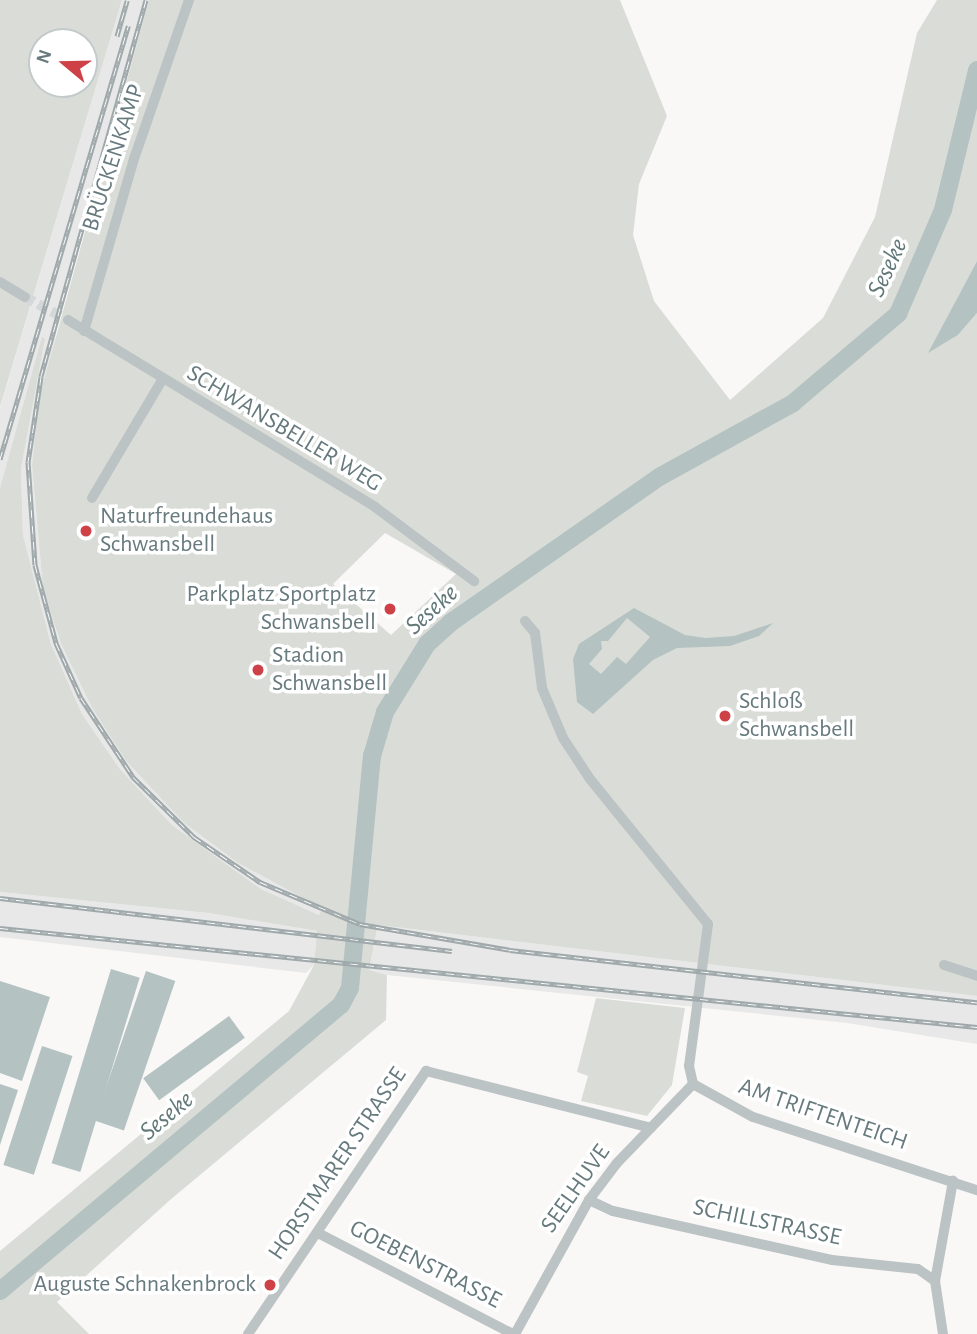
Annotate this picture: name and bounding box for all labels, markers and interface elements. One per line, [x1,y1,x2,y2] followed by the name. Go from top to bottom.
[28,28,98,98] north arrow
[33,47,56,66] text: N
[77,81,151,235] street label: BRÜCKENKAMP
[861,234,915,302] water label: Seseke
[181,359,387,499] street label: SCHWANSBELLER WEG
[100,503,273,559] place label: Naturfreundehaus Schwansbell
[78,523,94,539] marker: Naturfreundehaus Schwansbell
[399,578,465,642] water label: Seseke
[187,581,376,637] place label: Parkplatz Sportplatz Schwansbell
[382,601,398,617] marker: Parkplatz Sportplatz Schwansbell
[272,642,387,698] place label: Stadion Schwansbell
[250,662,266,678] marker: Stadion Schwansbell
[739,688,854,744] place label: Schloß Schwansbell
[717,708,733,724] marker: Schloß Schwansbell
[263,1062,413,1266] street label: HORSTMARER STRASSE
[735,1073,911,1157] street label: AM TRIFTENTEICH
[134,1085,200,1147] water label: Seseke
[535,1139,617,1239] street label: SEELHUVE
[690,1193,844,1253] street label: SCHILLSTRASSE
[344,1214,506,1316] street label: GOEBENSTRASSE
[34,1271,256,1299] place label: Auguste Schnakenbrock
[262,1277,278,1293] marker: Auguste Schnakenbrock

